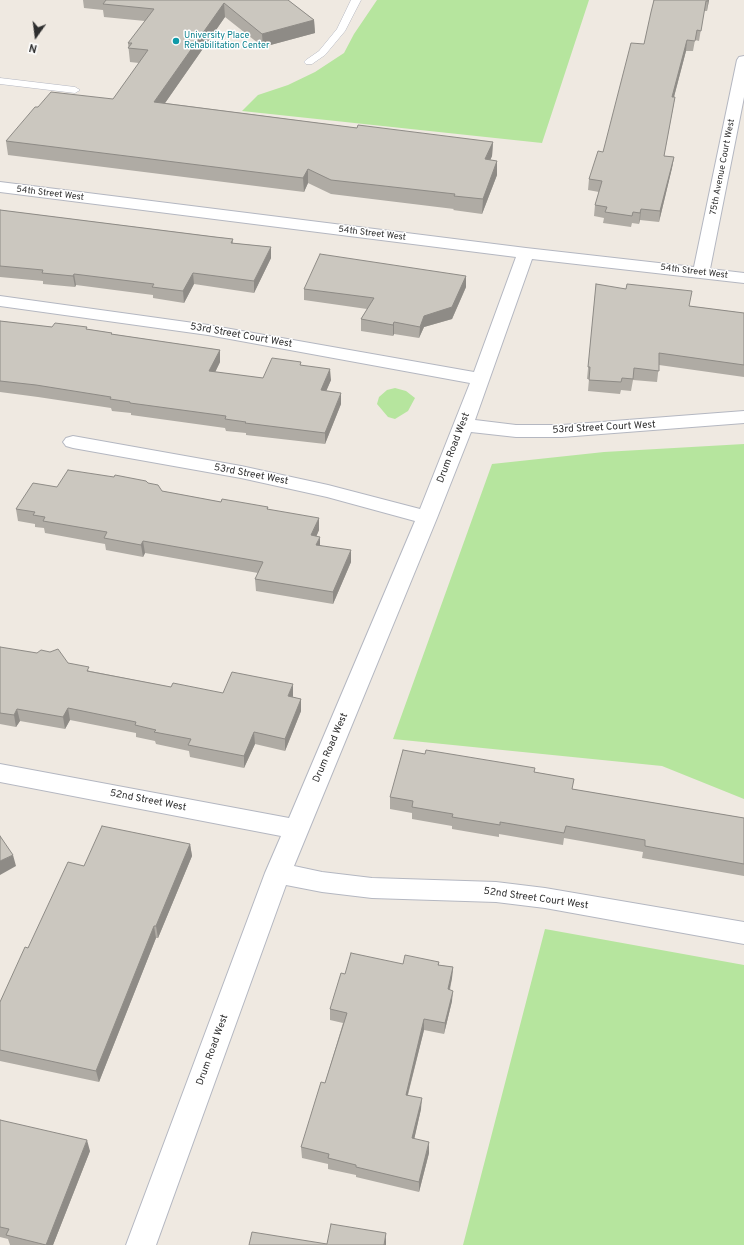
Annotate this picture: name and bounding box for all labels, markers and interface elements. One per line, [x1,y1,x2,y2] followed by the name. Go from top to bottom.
[16,16,56,56] north arrow
[184,31,269,52] place label: University Place Rehabilitation Center
[171,36,181,46] marker: University Place Rehabilitation Center
[28,40,39,55] text: N
[708,118,738,216] street label: 75th Avenue Court West
[15,184,85,204] street label: 54th Street West
[337,224,407,244] street label: 54th Street West
[659,262,729,282] street label: 54th Street West
[189,321,293,351] street label: 53rd Street Court West
[435,411,473,485] street label: Drum Road West
[552,419,656,437] street label: 53rd Street Court West
[213,462,289,488] street label: 53rd Street West
[311,711,351,785] street label: Drum Road West
[109,788,187,814] street label: 52nd Street West
[483,886,589,912] street label: 52nd Street Court West
[195,1013,231,1087] street label: Drum Road West

